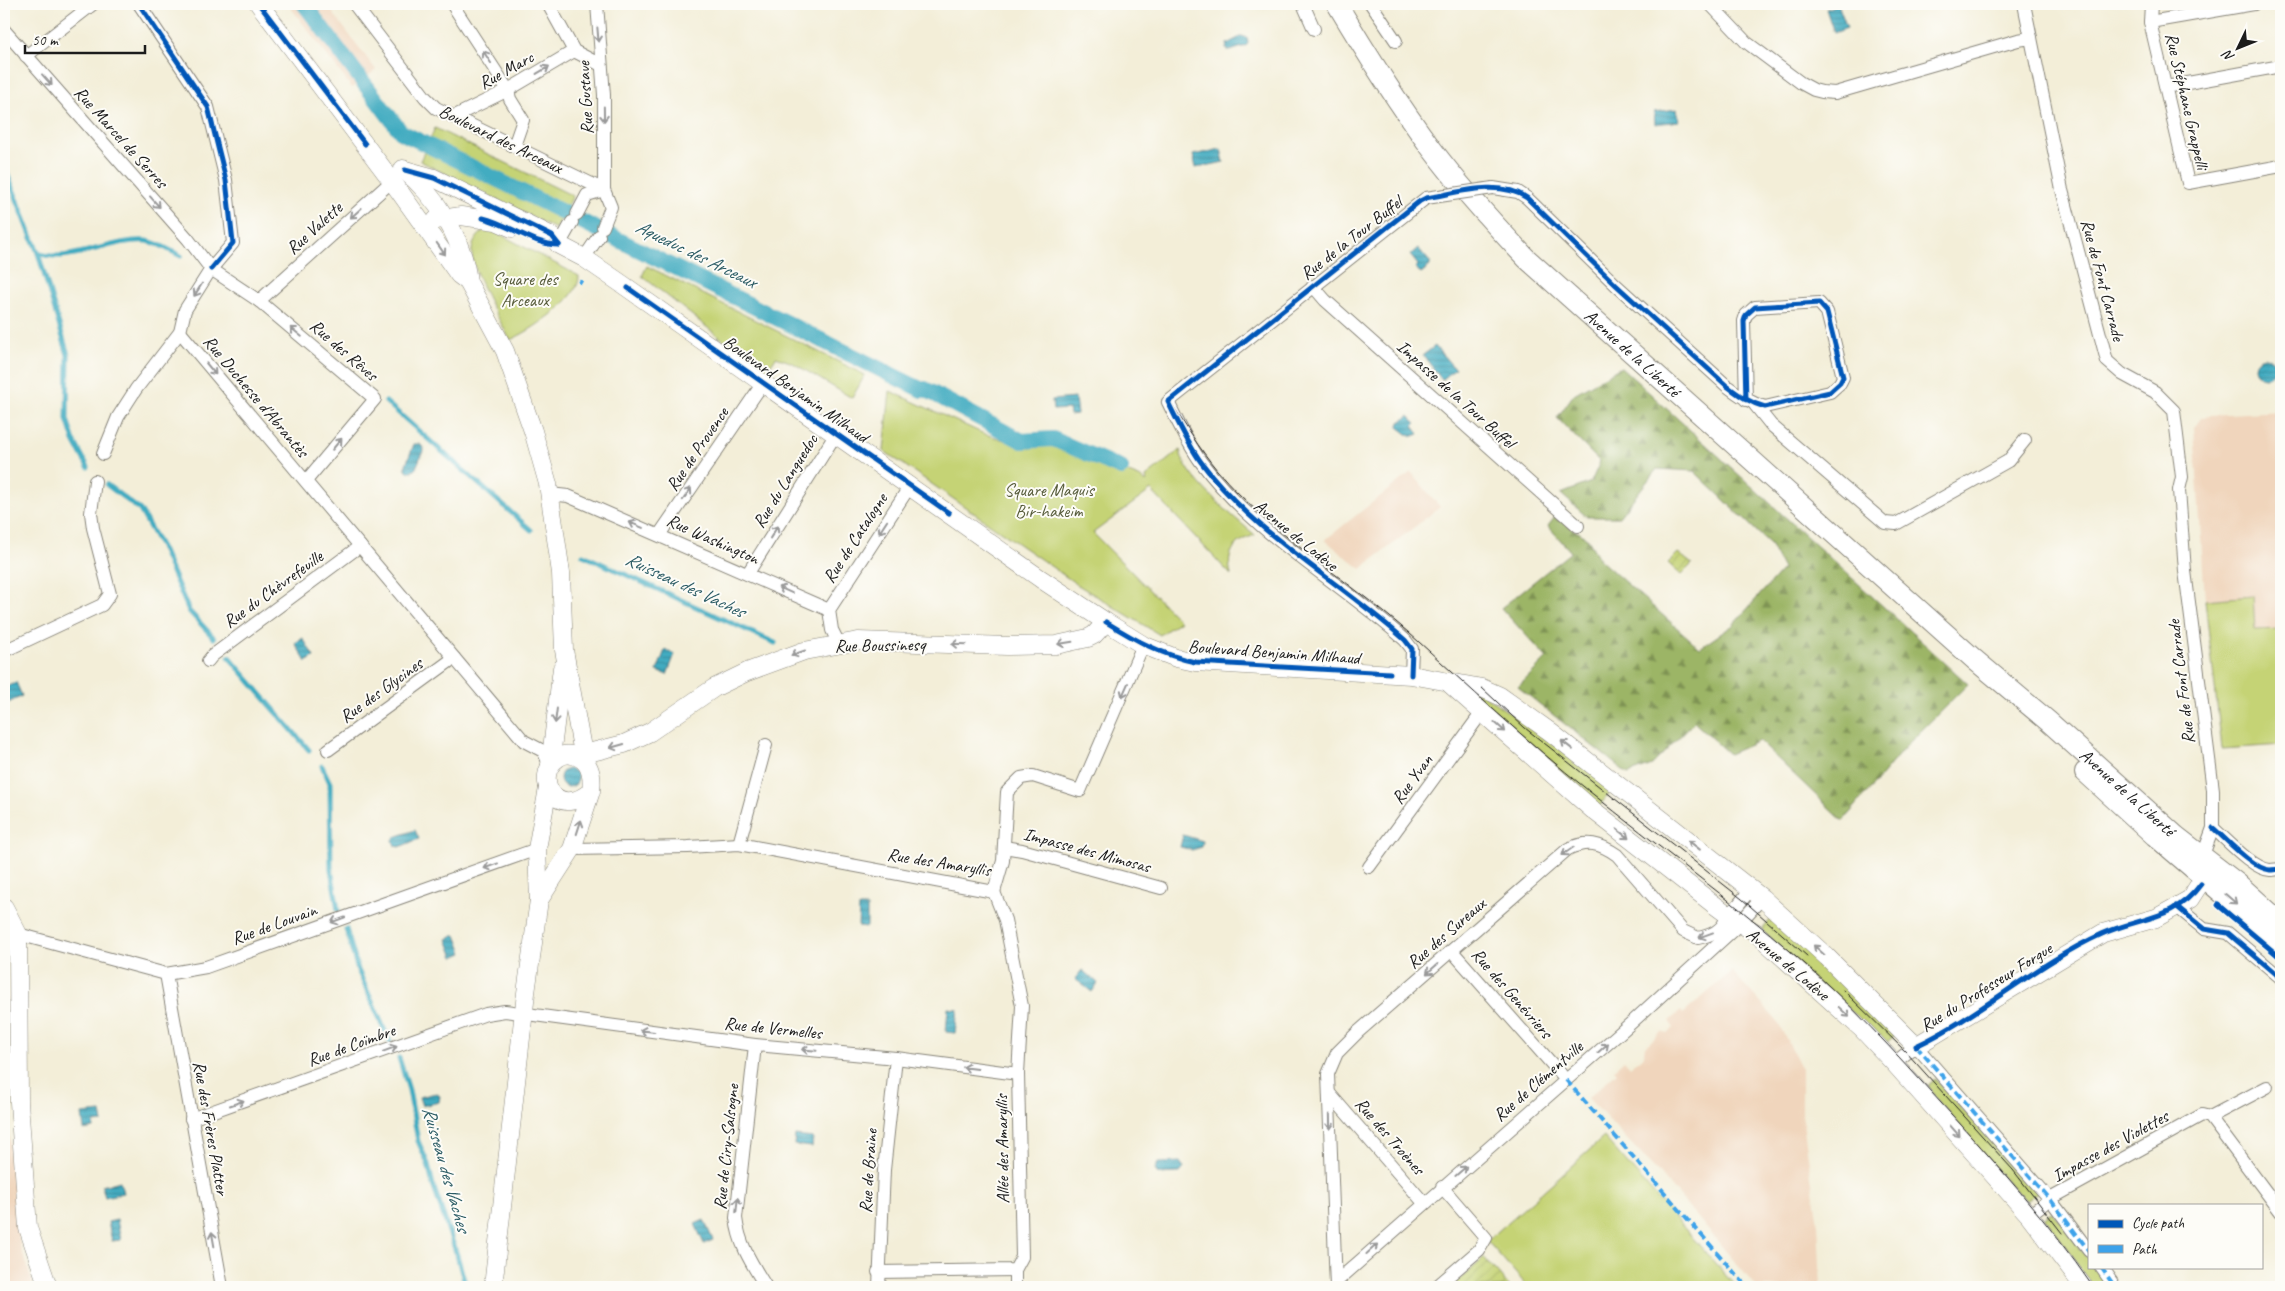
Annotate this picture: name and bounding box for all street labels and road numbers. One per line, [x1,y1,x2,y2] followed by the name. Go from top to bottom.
[2161,31,2214,174] street label: Rue Stéphane Grappelli
[475,46,538,94] street label: Rue Marc
[572,60,598,135] street label: Rue Gustave
[70,82,174,194] street label: Rue Marcel de Serres
[436,100,568,179] street label: Boulevard des Arceaux
[1296,190,1409,285] street label: Rue de la Tour Buffel
[281,196,348,259] street label: Rue Valette
[2076,217,2130,344] street label: Rue de Font Carrade
[1580,305,1687,404] street label: Avenue de la Liberté
[306,315,384,387] street label: Rue des Rêves
[199,331,315,463] street label: Rue Duchesse d'Abrantès
[719,331,875,449] street label: Boulevard Benjamin Milhaud
[1392,335,1522,455] street label: Impasse de la Tour Buffel
[661,402,734,495] street label: Rue de Provence
[747,429,823,532] street label: Rue du Languedoc
[818,488,893,587] street label: Rue de Catalogne
[1250,494,1343,576] street label: Avenue de Lodève
[663,509,763,570] street label: Rue Washington
[219,545,328,633] street label: Rue du Chèvrefeuille
[2162,617,2200,745] street label: Rue de Font Carrade
[834,633,928,657] street label: Rue Boussinesq
[1187,635,1364,669] street label: Boulevard Benjamin Milhaud
[335,651,428,727] street label: Rue des Glycines
[2075,744,2182,843] street label: Avenue de la Liberté
[1387,749,1438,808] street label: Rue Yvan
[1021,822,1155,878] street label: Impasse des Mimosas
[886,843,994,881] street label: Rue des Amaryllis
[1402,892,1491,973] street label: Rue des Sureaux
[229,898,320,950] street label: Rue de Louvain
[1742,923,1835,1006] street label: Avenue de Lodève
[1916,937,2057,1036] street label: Rue du Professeur Forgue
[1467,943,1558,1044] street label: Rue des Genévriers
[723,1012,825,1044] street label: Rue de Vermelles
[304,1019,399,1071] street label: Rue de Coïmbre
[1489,1035,1588,1126] street label: Rue de Clémentville
[188,1059,234,1198] street label: Rue des Frères Platter
[708,1082,744,1211] street label: Rue de Ciry-Salsogne
[990,1092,1014,1204] street label: Allée des Amaryllis
[1350,1093,1431,1181] street label: Rue des Troènes
[2048,1104,2173,1187] street label: Impasse des Violettes
[854,1127,882,1214] street label: Rue de Braine

